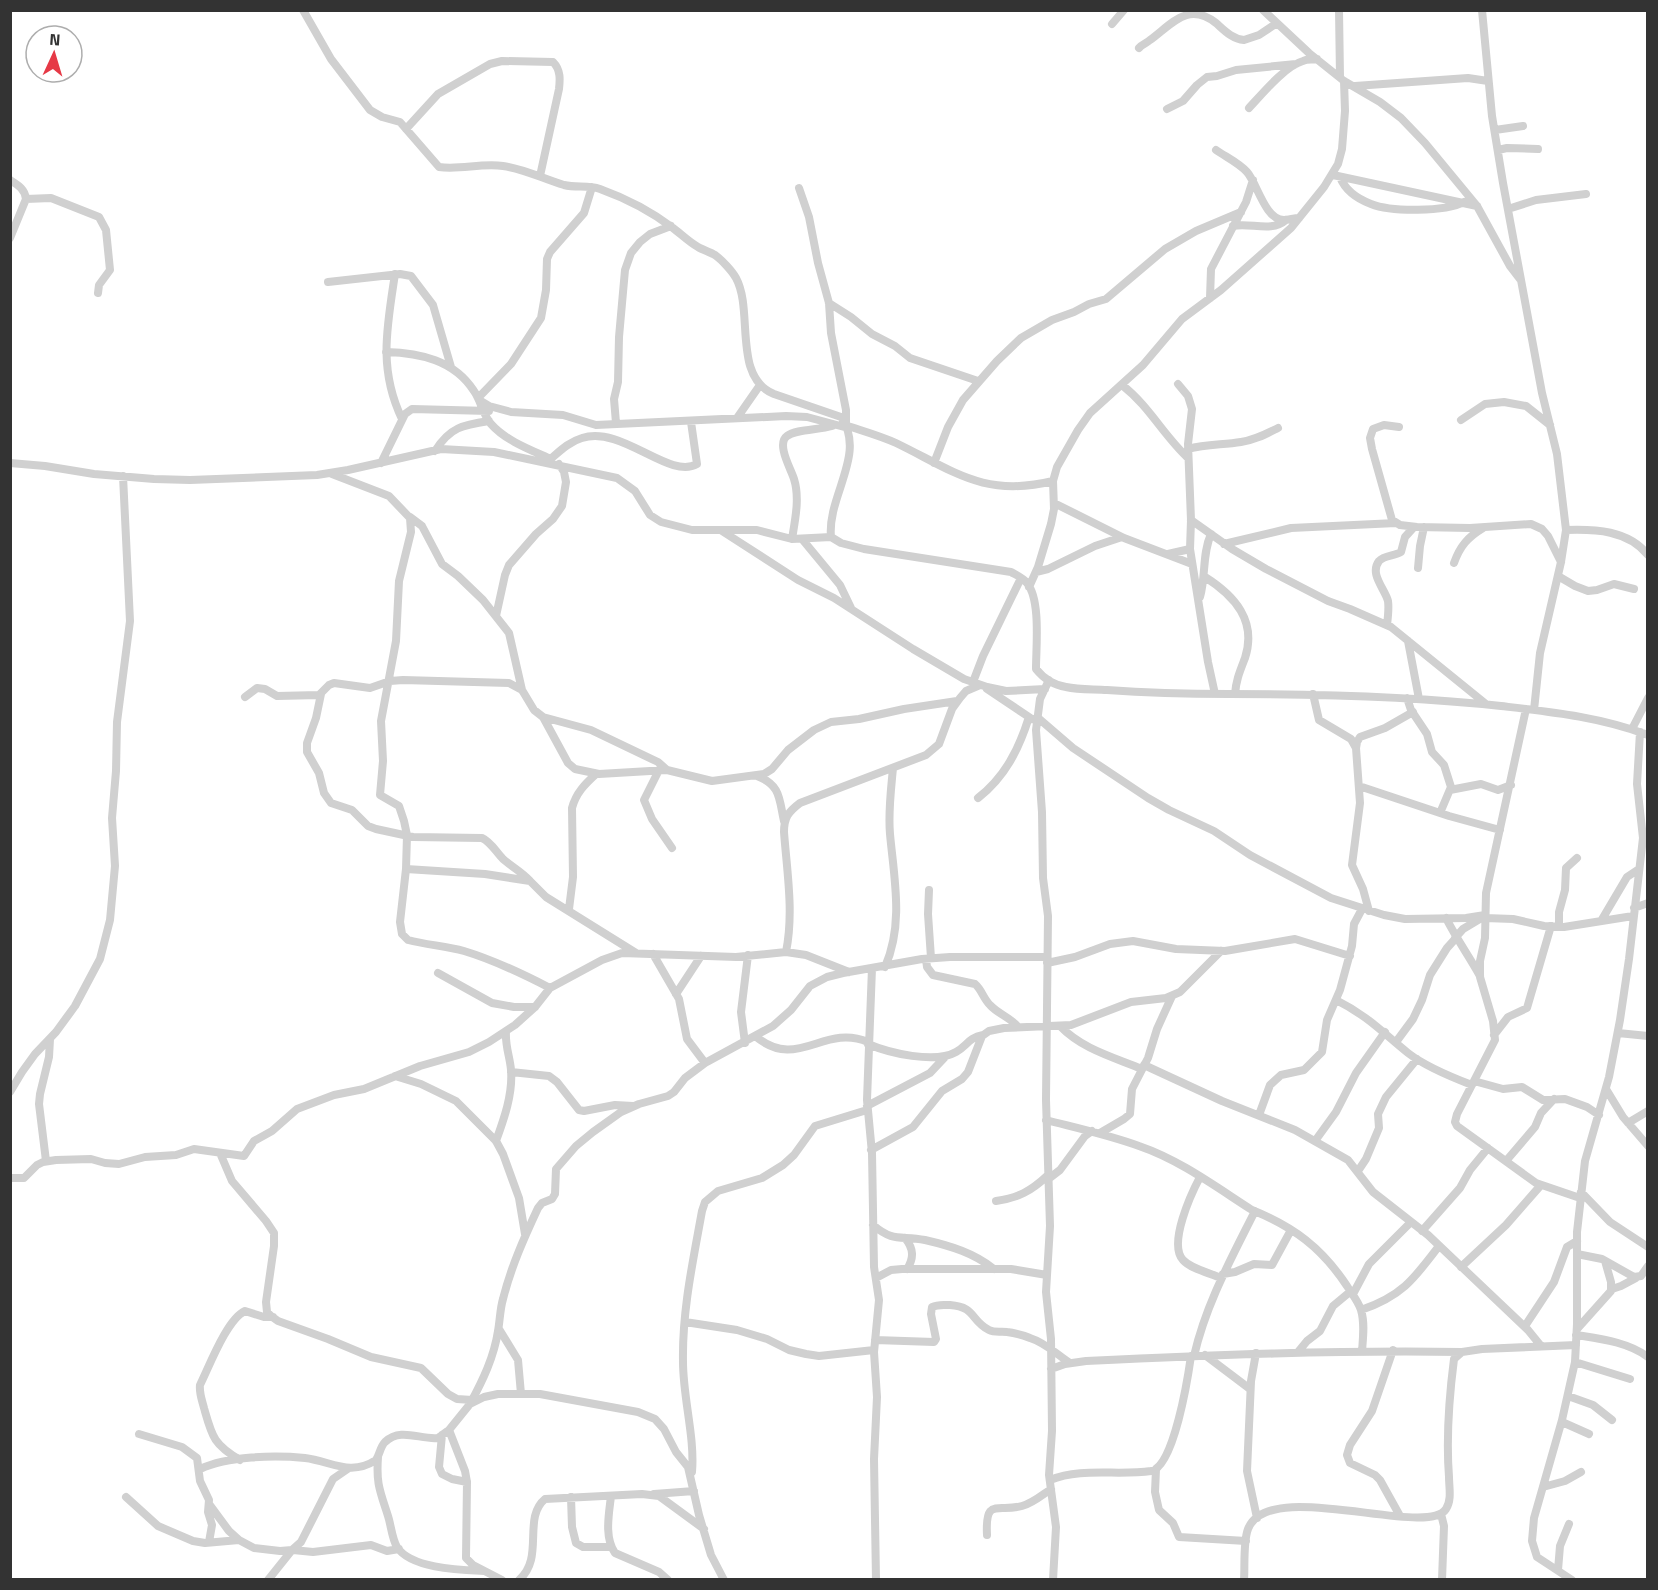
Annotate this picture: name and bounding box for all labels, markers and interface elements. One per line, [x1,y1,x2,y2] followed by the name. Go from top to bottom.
[24,24,84,84] north arrow
[49,27,61,51] text: N

